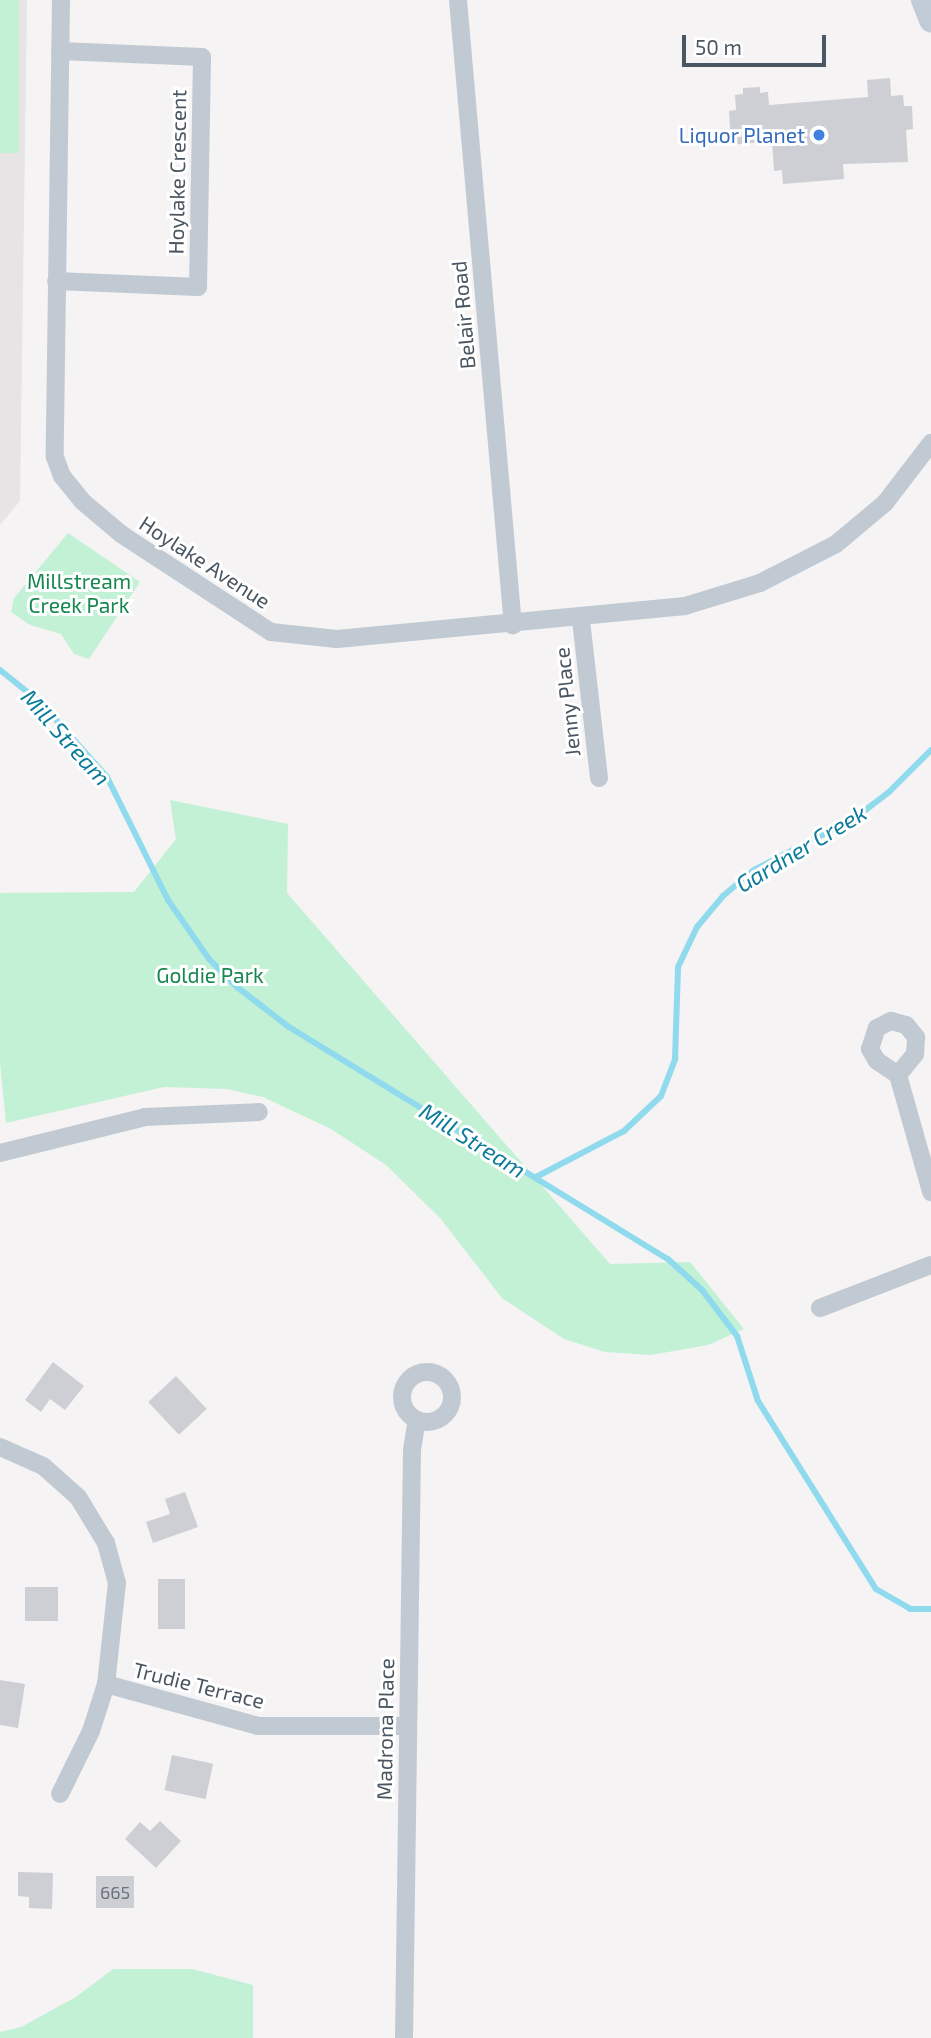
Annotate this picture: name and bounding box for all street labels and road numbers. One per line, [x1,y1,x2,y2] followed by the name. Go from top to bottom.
[163,89,191,255] street label: Hoylake Crescent
[446,260,480,370] street label: Belair Road
[135,510,275,614] street label: Hoylake Avenue
[549,646,585,758] street label: Jenny Place
[131,1656,267,1714] street label: Trudie Terrace
[371,1658,399,1800] street label: Madrona Place

